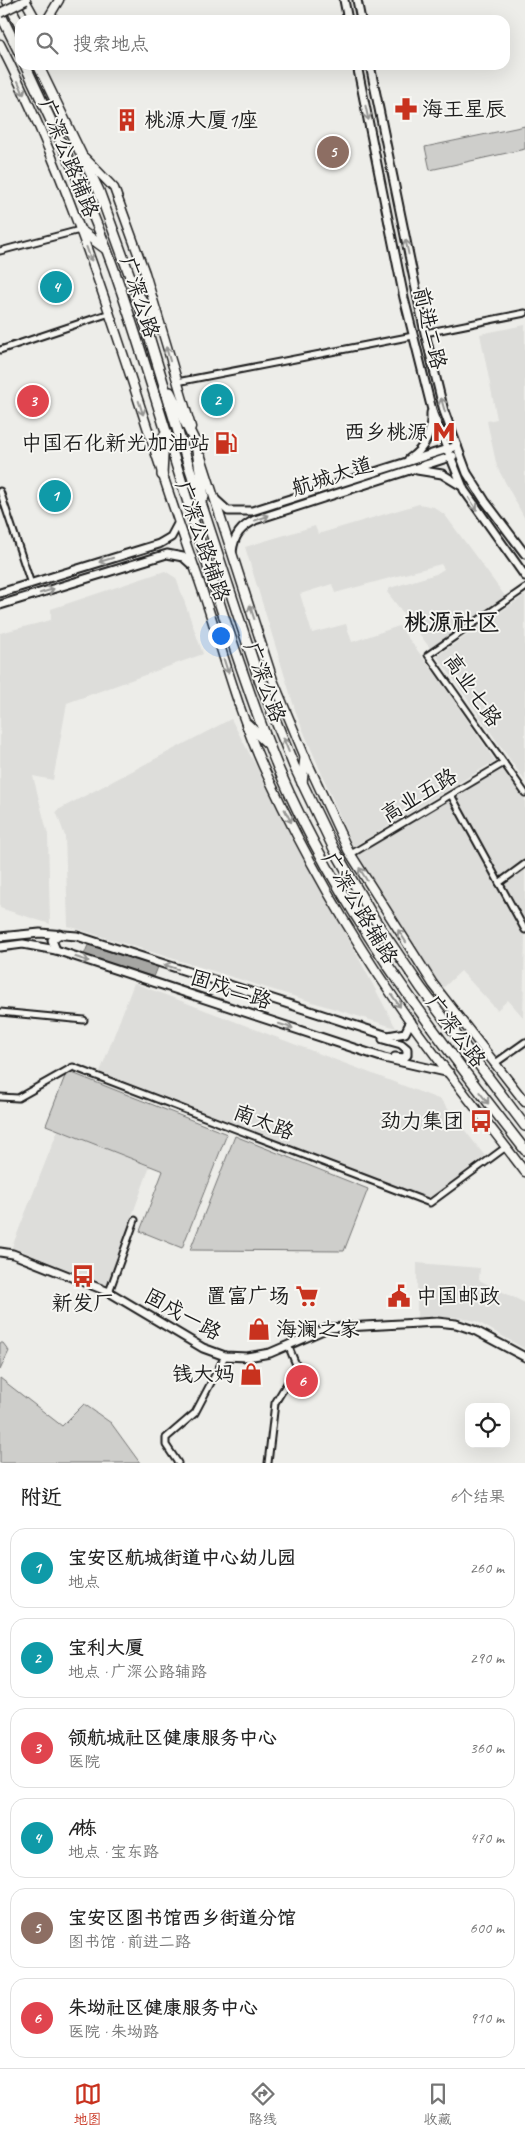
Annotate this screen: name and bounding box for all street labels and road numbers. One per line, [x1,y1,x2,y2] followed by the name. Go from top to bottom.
[33,95,105,221] street label: 广深公路辅路
[115,253,165,341] street label: 广深公路
[408,284,452,372] street label: 前进二路
[288,451,376,501] street label: 航城大道
[170,477,236,605] street label: 广深公路辅路
[238,638,292,726] street label: 广深公路
[438,648,508,732] street label: 高业七路
[376,762,462,828] street label: 高业五路
[316,847,404,969] street label: 广深公路辅路
[187,964,275,1014] street label: 固戍二路
[420,990,492,1072] street label: 广深公路
[230,1099,298,1145] street label: 南太路
[140,1282,226,1346] street label: 固戍一路

